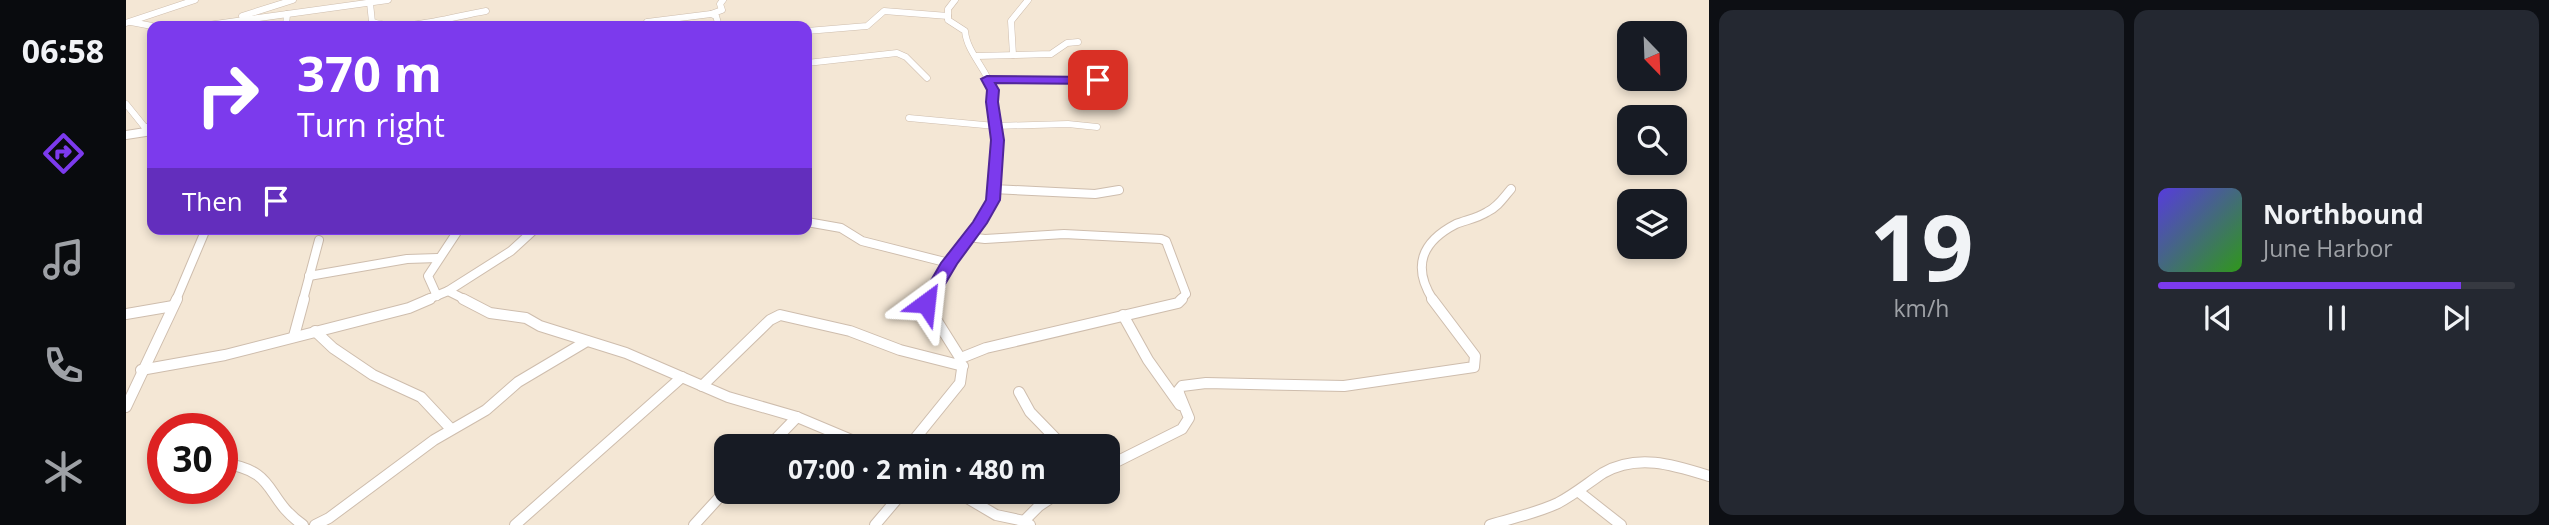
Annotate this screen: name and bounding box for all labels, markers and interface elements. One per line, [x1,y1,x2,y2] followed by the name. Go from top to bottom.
[1617,21,1687,91] north arrow
[1617,21,1687,259] map controls
[22,29,104,72] text: 06:58
[297,40,442,106] text: 370 m
[182,49,273,140] icon: right
[1068,50,1128,110] pin
[1079,61,1117,99] icon: arrive
[297,103,445,146] text: Turn right
[1617,105,1687,175] button: search
[39,129,88,178] icon: directions
[257,182,295,220] icon: arrive
[182,183,243,219] text: Then
[1869,184,1974,308] text: 19
[1617,189,1687,259] button: layers
[2263,196,2424,232] text: Northbound
[2263,232,2393,264] text: June Harbor
[39,235,88,284] icon: music
[889,266,963,340] position arrow
[1894,292,1949,324] text: km/h
[2199,299,2237,337] icon: previous
[2318,299,2356,337] icon: pause
[2437,299,2475,337] icon: next
[39,341,88,390] icon: phone
[147,413,238,504] speed limit sign: 30
[39,447,88,496] icon: climate
[788,451,1046,487] text: 07:00 · 2 min · 480 m

